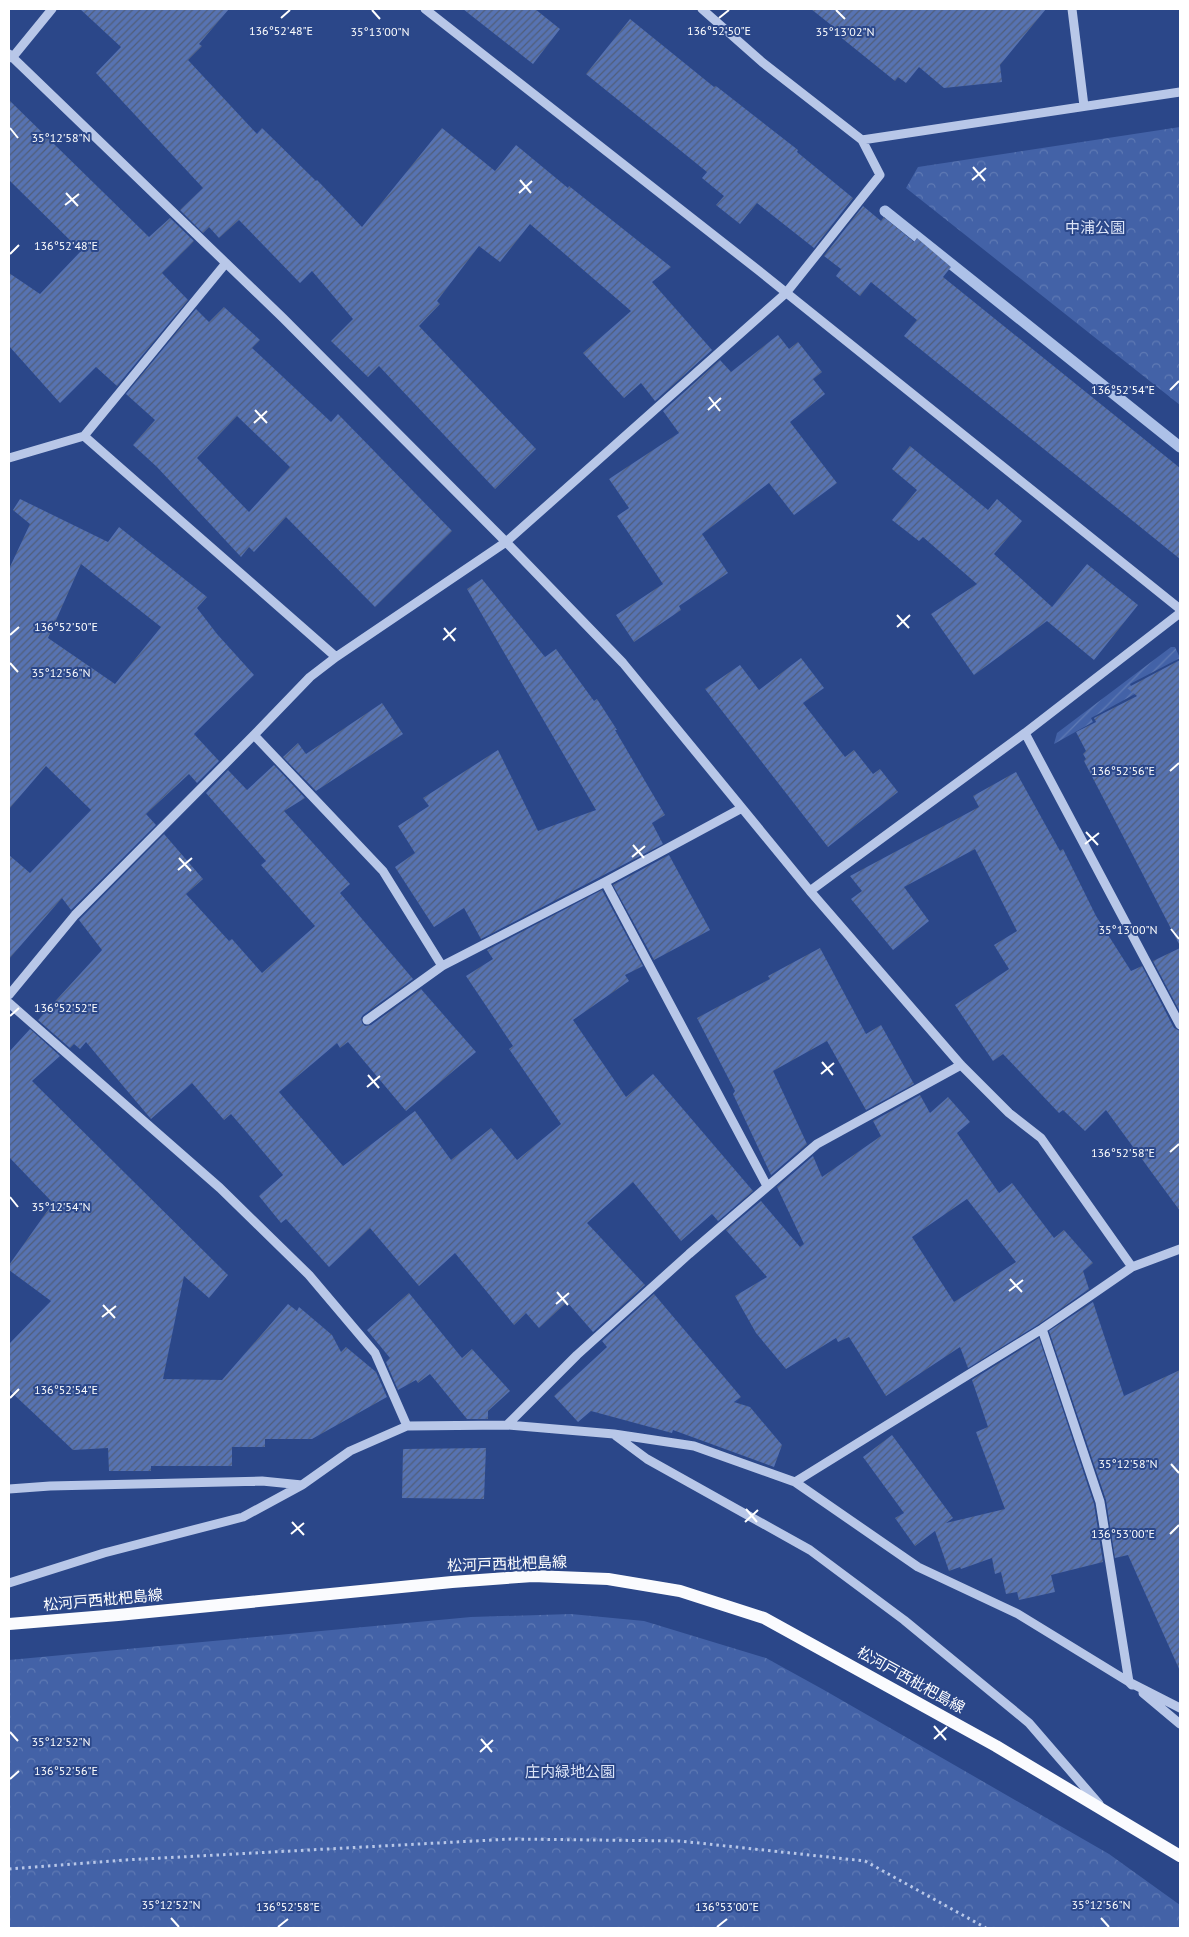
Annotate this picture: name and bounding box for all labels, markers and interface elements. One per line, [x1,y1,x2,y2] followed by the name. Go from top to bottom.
[249,23,313,38] text: 136°52'48"E
[687,23,751,38] text: 136°52'50"E
[350,24,410,39] text: 35°13'00"N
[815,24,875,39] text: 35°13'02"N
[31,130,91,145] text: 35°12'58"N
[1065,218,1125,237] park label: 中浦公園
[34,238,98,253] text: 136°52'48"E
[1091,382,1155,397] text: 136°52'54"E
[34,619,98,634] text: 136°52'50"E
[31,665,91,680] text: 35°12'56"N
[1091,763,1155,778] text: 136°52'56"E
[1098,922,1158,937] text: 35°13'00"N
[34,1000,98,1015] text: 136°52'52"E
[1091,1145,1155,1160] text: 136°52'58"E
[31,1199,91,1214] text: 35°12'54"N
[34,1382,98,1397] text: 136°52'54"E
[1098,1456,1158,1471] text: 35°12'58"N
[1091,1526,1155,1541] text: 136°53'00"E
[447,1552,567,1575] street label: 松河戸西枇杷島線
[42,1585,164,1614] street label: 松河戸西枇杷島線
[854,1642,968,1717] street label: 松河戸西枇杷島線
[31,1734,91,1749] text: 35°12'52"N
[525,1762,615,1781] park label: 庄内緑地公園
[34,1763,98,1778] text: 136°52'56"E
[141,1897,201,1912] text: 35°12'52"N
[1071,1897,1131,1912] text: 35°12'56"N
[256,1899,320,1914] text: 136°52'58"E
[695,1899,759,1914] text: 136°53'00"E

